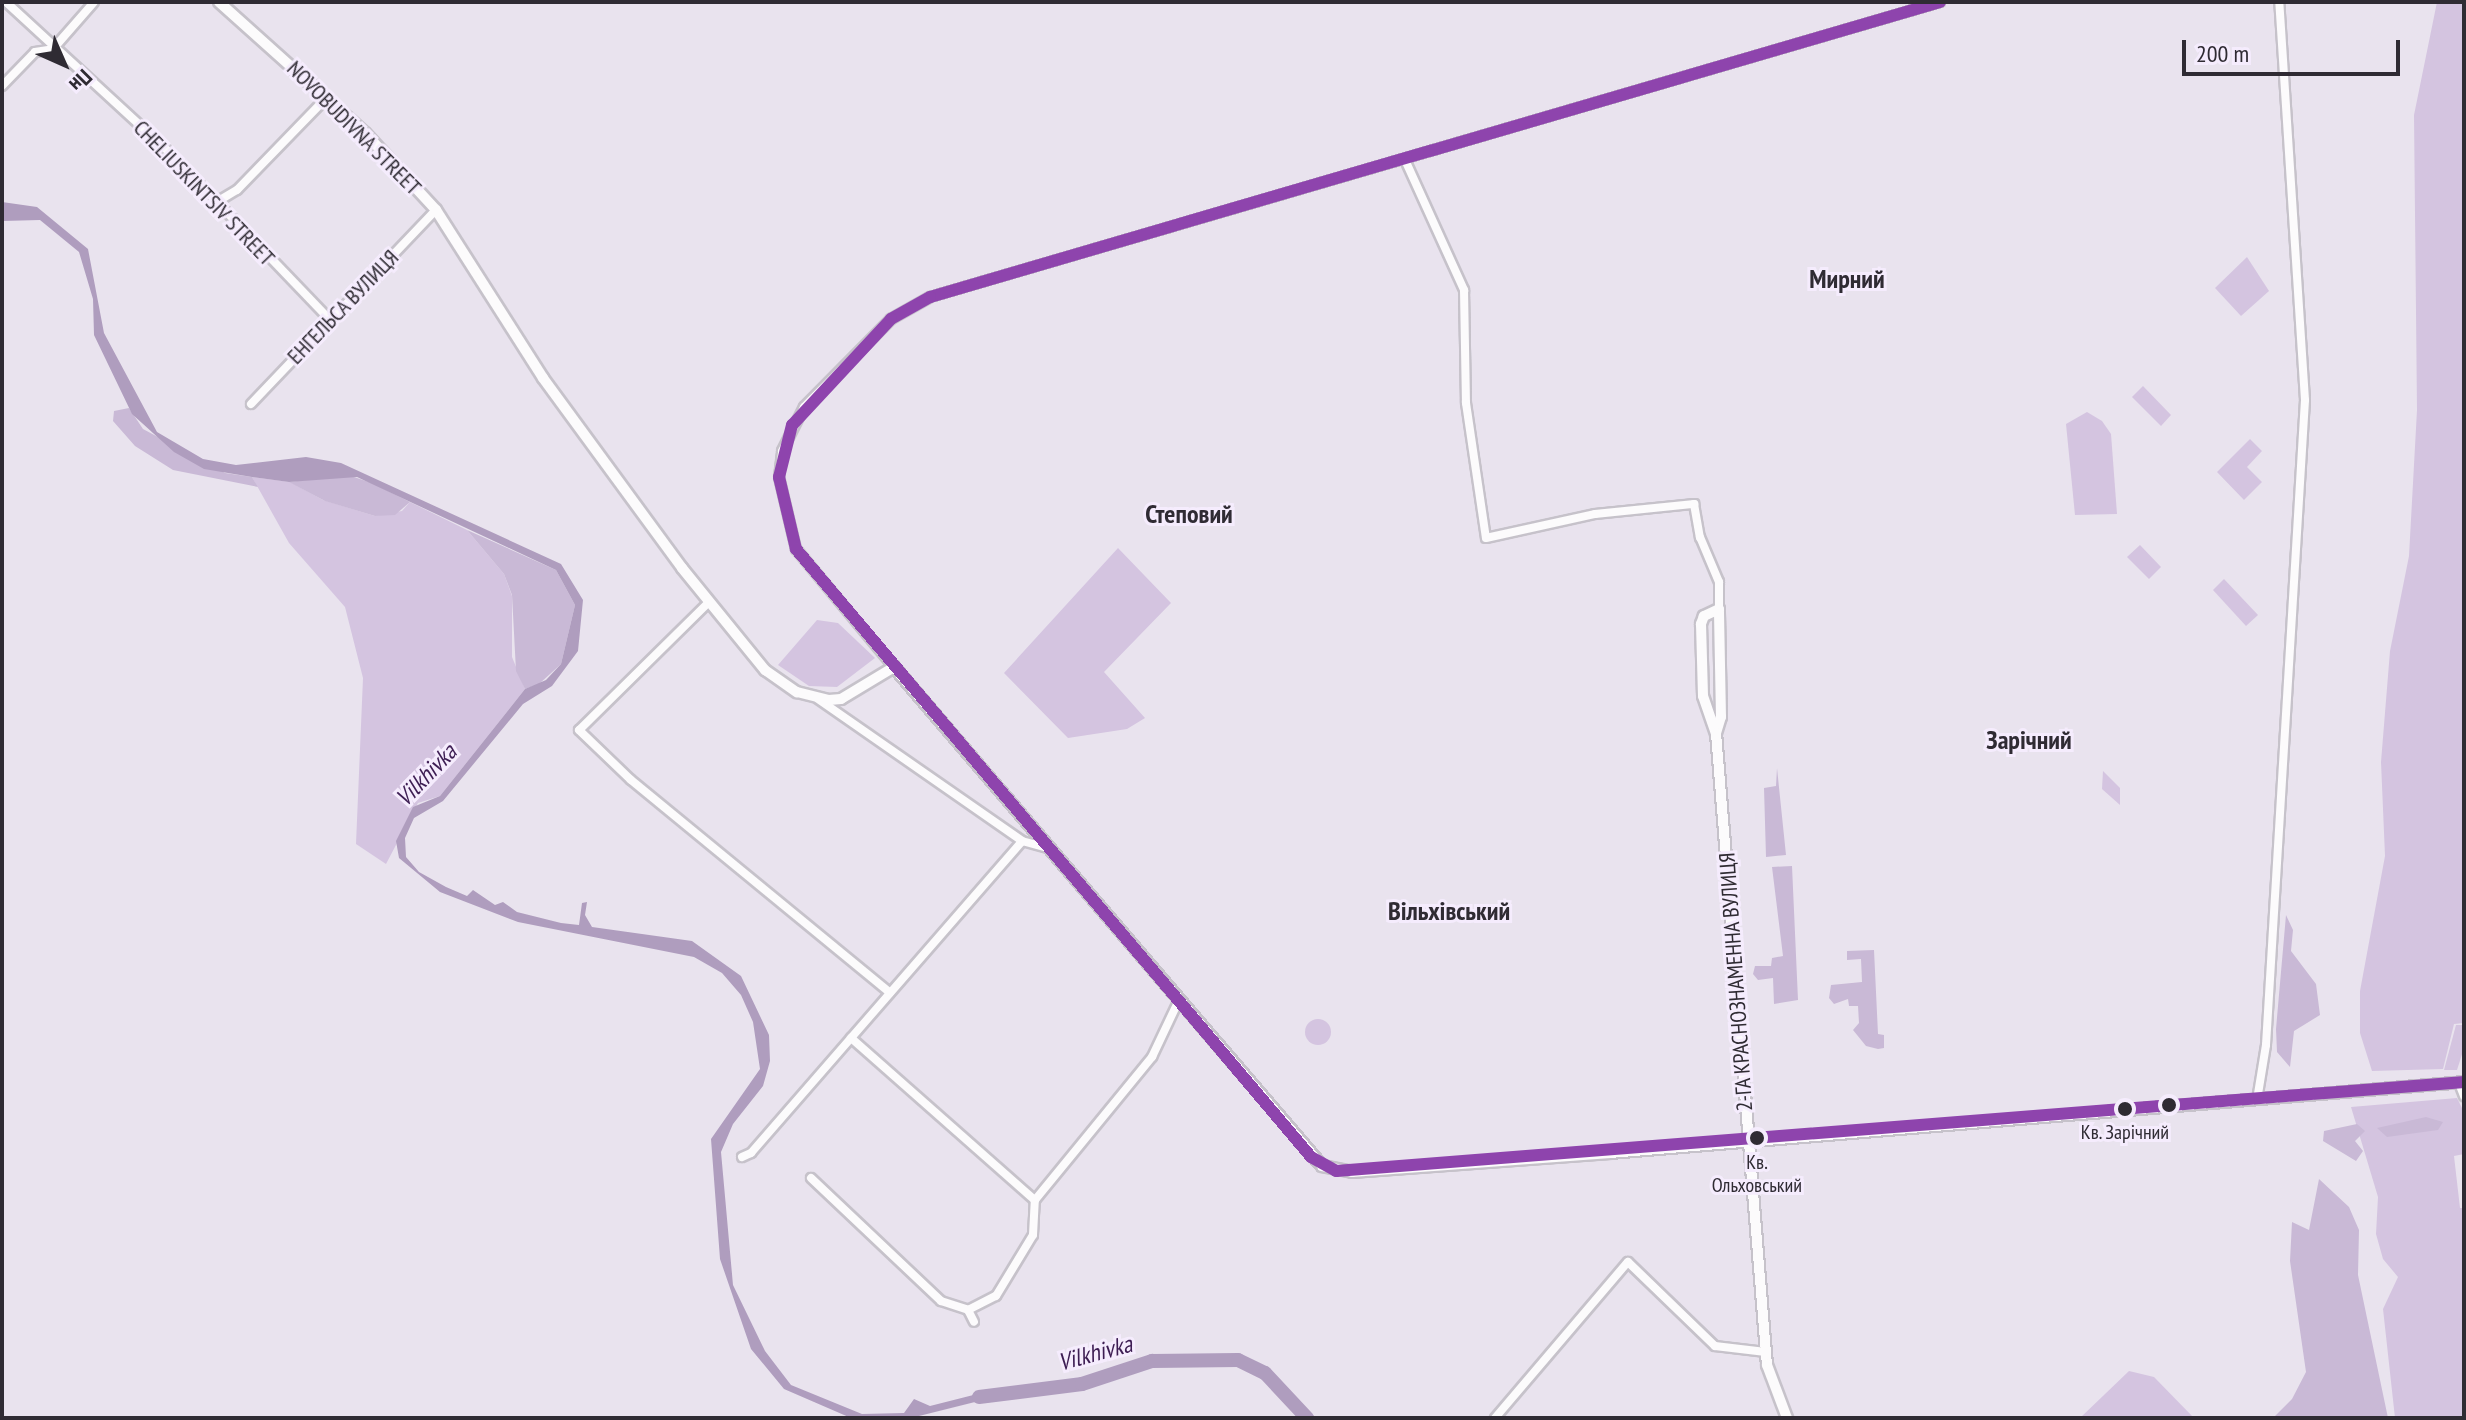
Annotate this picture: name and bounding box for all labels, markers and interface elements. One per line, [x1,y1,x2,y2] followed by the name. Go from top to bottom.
[24,24,104,104] north arrow
[2186,24,2404,74] scale bar
[2196,38,2249,69] text: 200 m
[281,55,427,201] street label: NOVOBUDIVNA STREET
[64,64,98,98] text: Пн
[128,115,280,271] street label: CHELIUSKINTSIV STREET
[282,244,404,370] street label: ЕНГЕЛЬСА ВУЛИЦЯ
[1809,263,1885,295] district label: Мирний
[1145,498,1233,530] district label: Степовий
[1986,724,2072,756] district label: Зарічний
[390,738,462,812] water label: Vilkhivka
[1714,851,1758,1113] street label: 2-ГА КРАСНОЗНАМЕННА ВУЛИЦЯ
[1388,895,1510,927] district label: Вільхівський
[2161,1097,2177,1113] unlabelled marker
[2117,1101,2133,1117] marker: Кв. Зарічний
[2080,1120,2170,1144] place label: Кв. Зарічний
[1749,1130,1765,1146] marker: Кв. Ольховський
[1712,1150,1802,1197] place label: Кв. Ольховський
[1055,1329,1135,1377] water label: Vilkhivka

